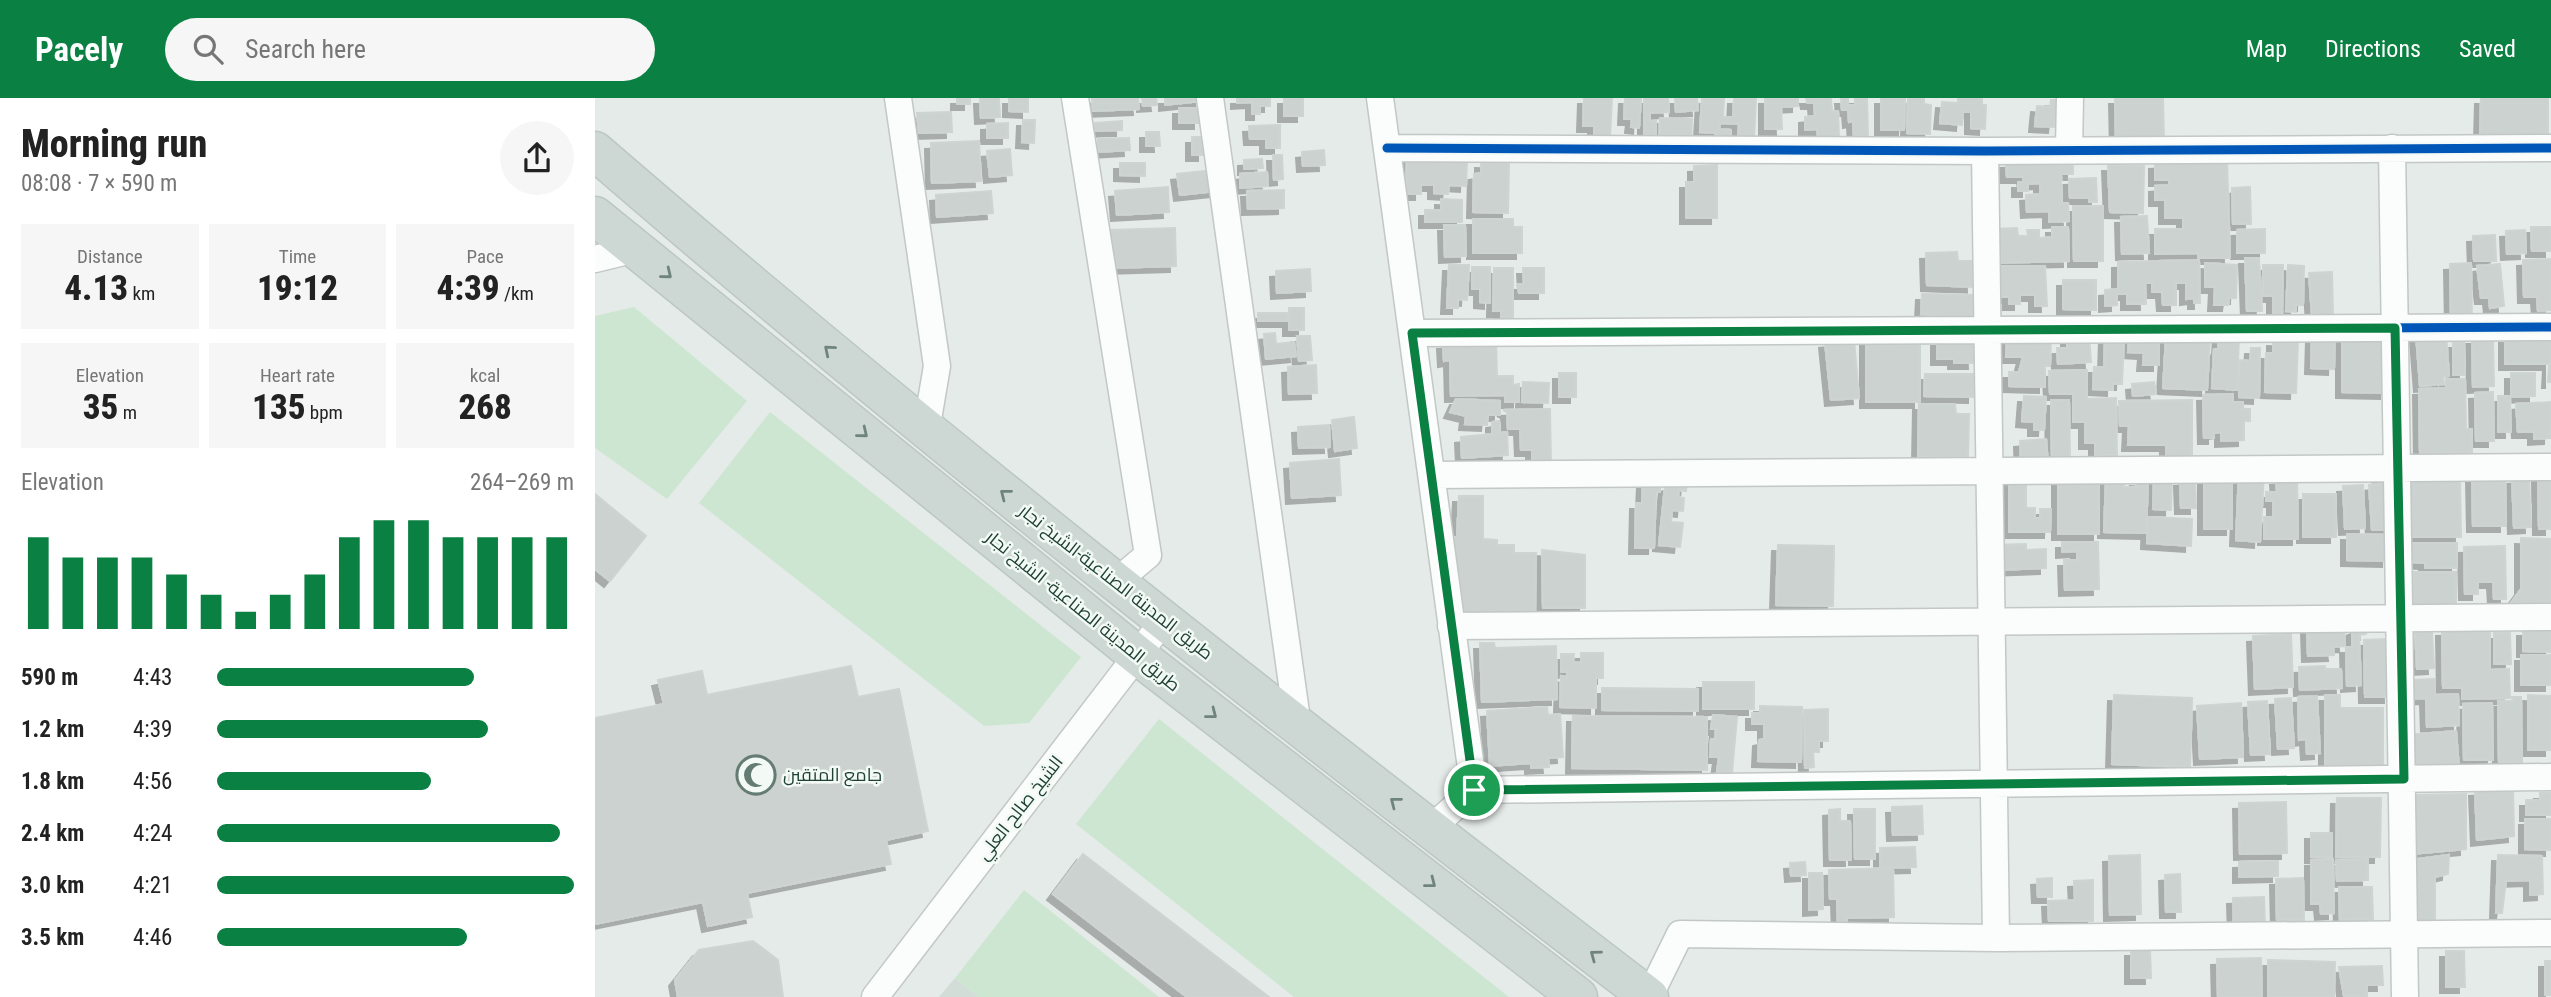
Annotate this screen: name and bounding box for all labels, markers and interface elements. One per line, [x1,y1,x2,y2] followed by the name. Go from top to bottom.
[165,18,655,81] search box
[35,30,123,69] text: Pacely
[189,30,227,68] icon: search
[245,34,366,64] text: Search here
[2246,35,2287,63] text: Map
[2325,35,2421,63] text: Directions
[2459,35,2516,63] text: Saved
[500,121,574,195] button: share
[21,122,207,166] text: Morning run
[21,170,177,197] text: 08:08 · 7 × 590 m
[77,245,143,268] text: Distance
[279,245,316,268] text: Time
[467,245,504,268] text: Pace
[659,266,672,278] one-way arrow
[64,268,128,309] text: 4.13
[257,268,338,309] text: 19:12
[436,268,500,309] text: 4:39
[128,282,155,305] text: km
[500,282,534,305] text: /km
[824,346,836,359] one-way arrow
[76,364,144,387] text: Elevation
[260,364,335,387] text: Heart rate
[470,364,500,387] text: kcal
[83,387,118,428] text: 35
[252,387,305,428] text: 135
[458,387,512,428] text: 268
[118,401,137,424] text: m
[305,401,343,424] text: bpm
[854,425,867,437] one-way arrow
[21,469,104,496] text: Elevation
[470,469,574,496] text: 264–269 m
[1000,490,1012,503] one-way arrow
[1013,499,1217,665] street label: طريق المدينة الصناعية-الشيخ نجار
[980,525,1185,697] street label: طريق المدينة الصناعية- الشيخ نجار
[21,664,78,691] text: 590 m
[133,664,172,691] text: 4:43
[1204,705,1217,718] one-way arrow
[21,716,84,743] text: 1.2 km
[133,716,172,743] text: 4:39
[972,751,1070,867] street label: الشيخ صالح العلي
[735,754,777,796] mosque icon: جامع المتقين
[1444,760,1504,820] pin
[783,764,882,787] place label: جامع المتقين
[21,768,84,795] text: 1.8 km
[133,768,172,795] text: 4:56
[1455,771,1493,809] icon: arrive
[1390,798,1403,811] one-way arrow
[21,820,84,847] text: 2.4 km
[133,820,172,847] text: 4:24
[21,872,84,899] text: 3.0 km
[133,872,172,899] text: 4:21
[1423,874,1435,887] one-way arrow
[21,924,84,951] text: 3.5 km
[133,924,172,951] text: 4:46
[1590,951,1603,964] one-way arrow

